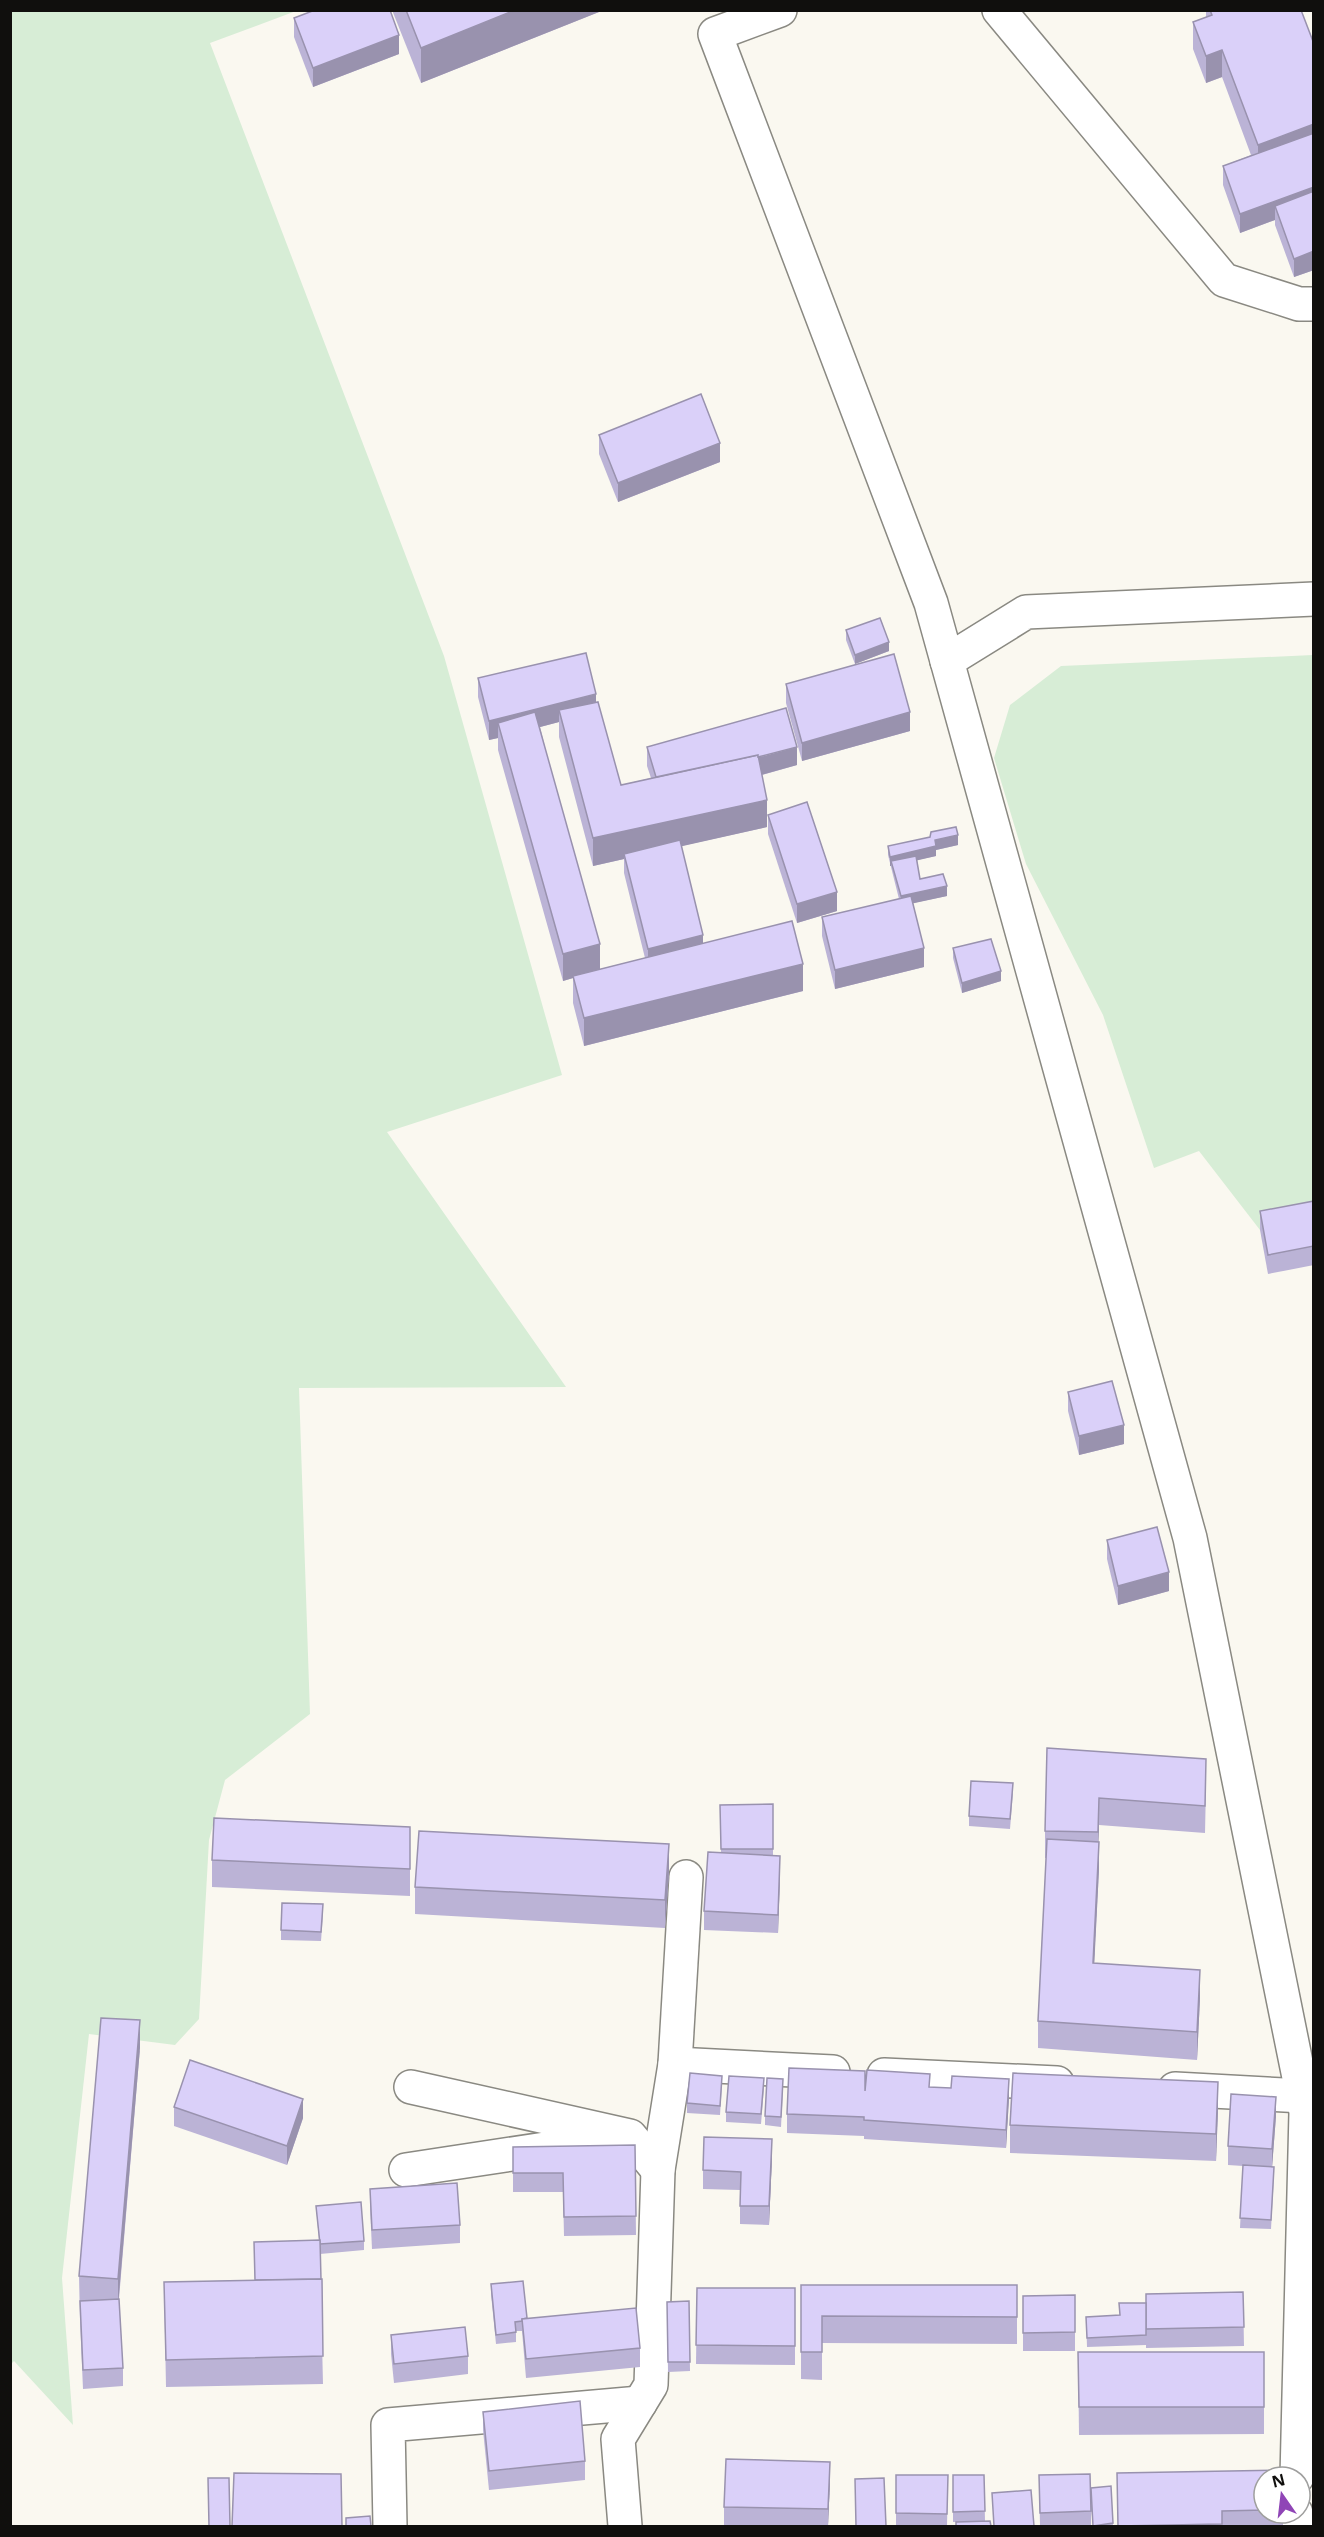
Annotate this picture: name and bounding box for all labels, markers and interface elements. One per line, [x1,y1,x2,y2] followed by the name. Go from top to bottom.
[1252,2465,1312,2525] north arrow
[1269,2468,1287,2493] text: N

